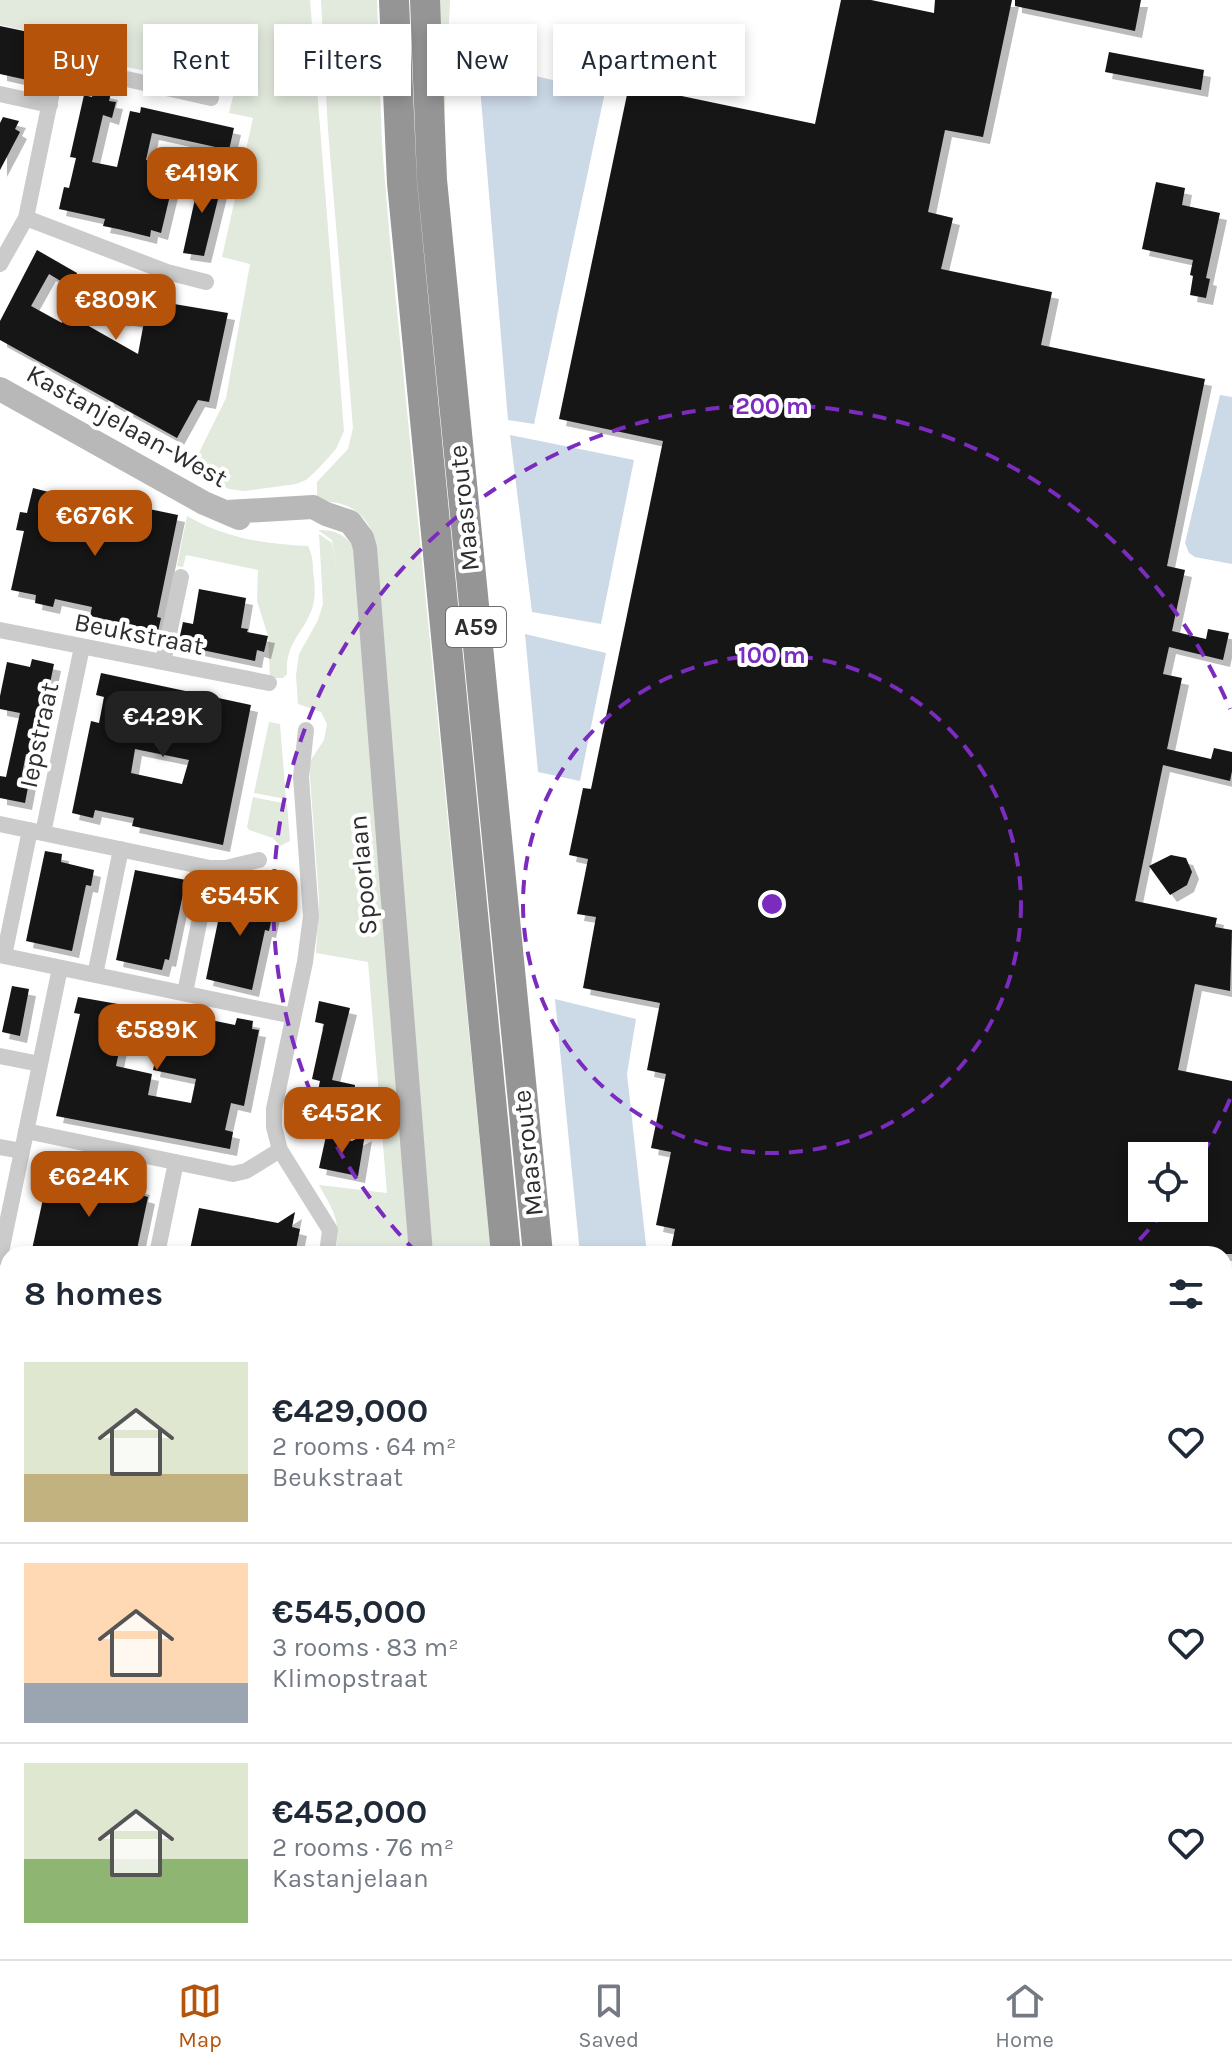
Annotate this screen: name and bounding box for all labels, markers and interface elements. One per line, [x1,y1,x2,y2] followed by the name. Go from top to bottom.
[24,24,127,96] chip: Buy
[143,24,258,96] chip: Rent
[274,24,411,96] chip: Filters
[427,24,537,96] chip: New
[553,24,745,96] chip: Apartment
[146,147,258,215] pin: €419K
[165,157,239,188] text: €419K
[60,274,172,342] pin: €809K
[75,284,157,315] text: €809K
[21,358,233,494] street label: Kastanjelaan-West
[735,392,809,420] text: 200 m
[442,443,486,573] street label: Maasroute
[39,490,151,558] pin: €676K
[56,500,134,531] text: €676K
[72,606,207,662] street label: Beukstraat
[446,607,506,647] road number: A59
[738,641,806,669] text: 100 m
[13,679,65,791] street label: Iepstraat
[107,691,219,759] pin: €429K
[123,701,203,732] text: €429K
[342,814,384,936] street label: Spoorlaan
[184,870,296,938] pin: €545K
[200,880,280,911] text: €545K
[758,890,786,918] centre of rings
[101,1004,213,1072] pin: €589K
[116,1014,198,1045] text: €589K
[286,1087,398,1155] pin: €452K
[506,1088,550,1218] street label: Maasroute
[302,1097,382,1128] text: €452K
[1128,1142,1208,1222] map controls
[1128,1142,1208,1222] button: locate
[33,1151,145,1219] pin: €624K
[49,1161,129,1192] text: €624K
[1164,1272,1208,1316] icon: filters
[24,1274,163,1314] text: 8 homes
[272,1391,428,1431] text: €429,000
[88,1394,184,1490] icon: home
[1164,1420,1208,1464] icon: heart
[272,1431,456,1462] text: 2 rooms · 64 m²
[272,1462,403,1493] text: Beukstraat
[272,1592,426,1632] text: €545,000
[88,1595,184,1691] icon: home
[1164,1621,1208,1665] icon: heart
[272,1632,459,1663] text: 3 rooms · 83 m²
[272,1663,428,1694] text: Klimopstraat
[272,1792,427,1832] text: €452,000
[88,1795,184,1891] icon: home
[1164,1821,1208,1865] icon: heart
[272,1832,454,1863] text: 2 rooms · 76 m²
[272,1863,429,1894] text: Kastanjelaan
[178,1979,222,2053] tab: Map
[578,1979,639,2053] tab: Saved
[995,1979,1054,2053] tab: Home

